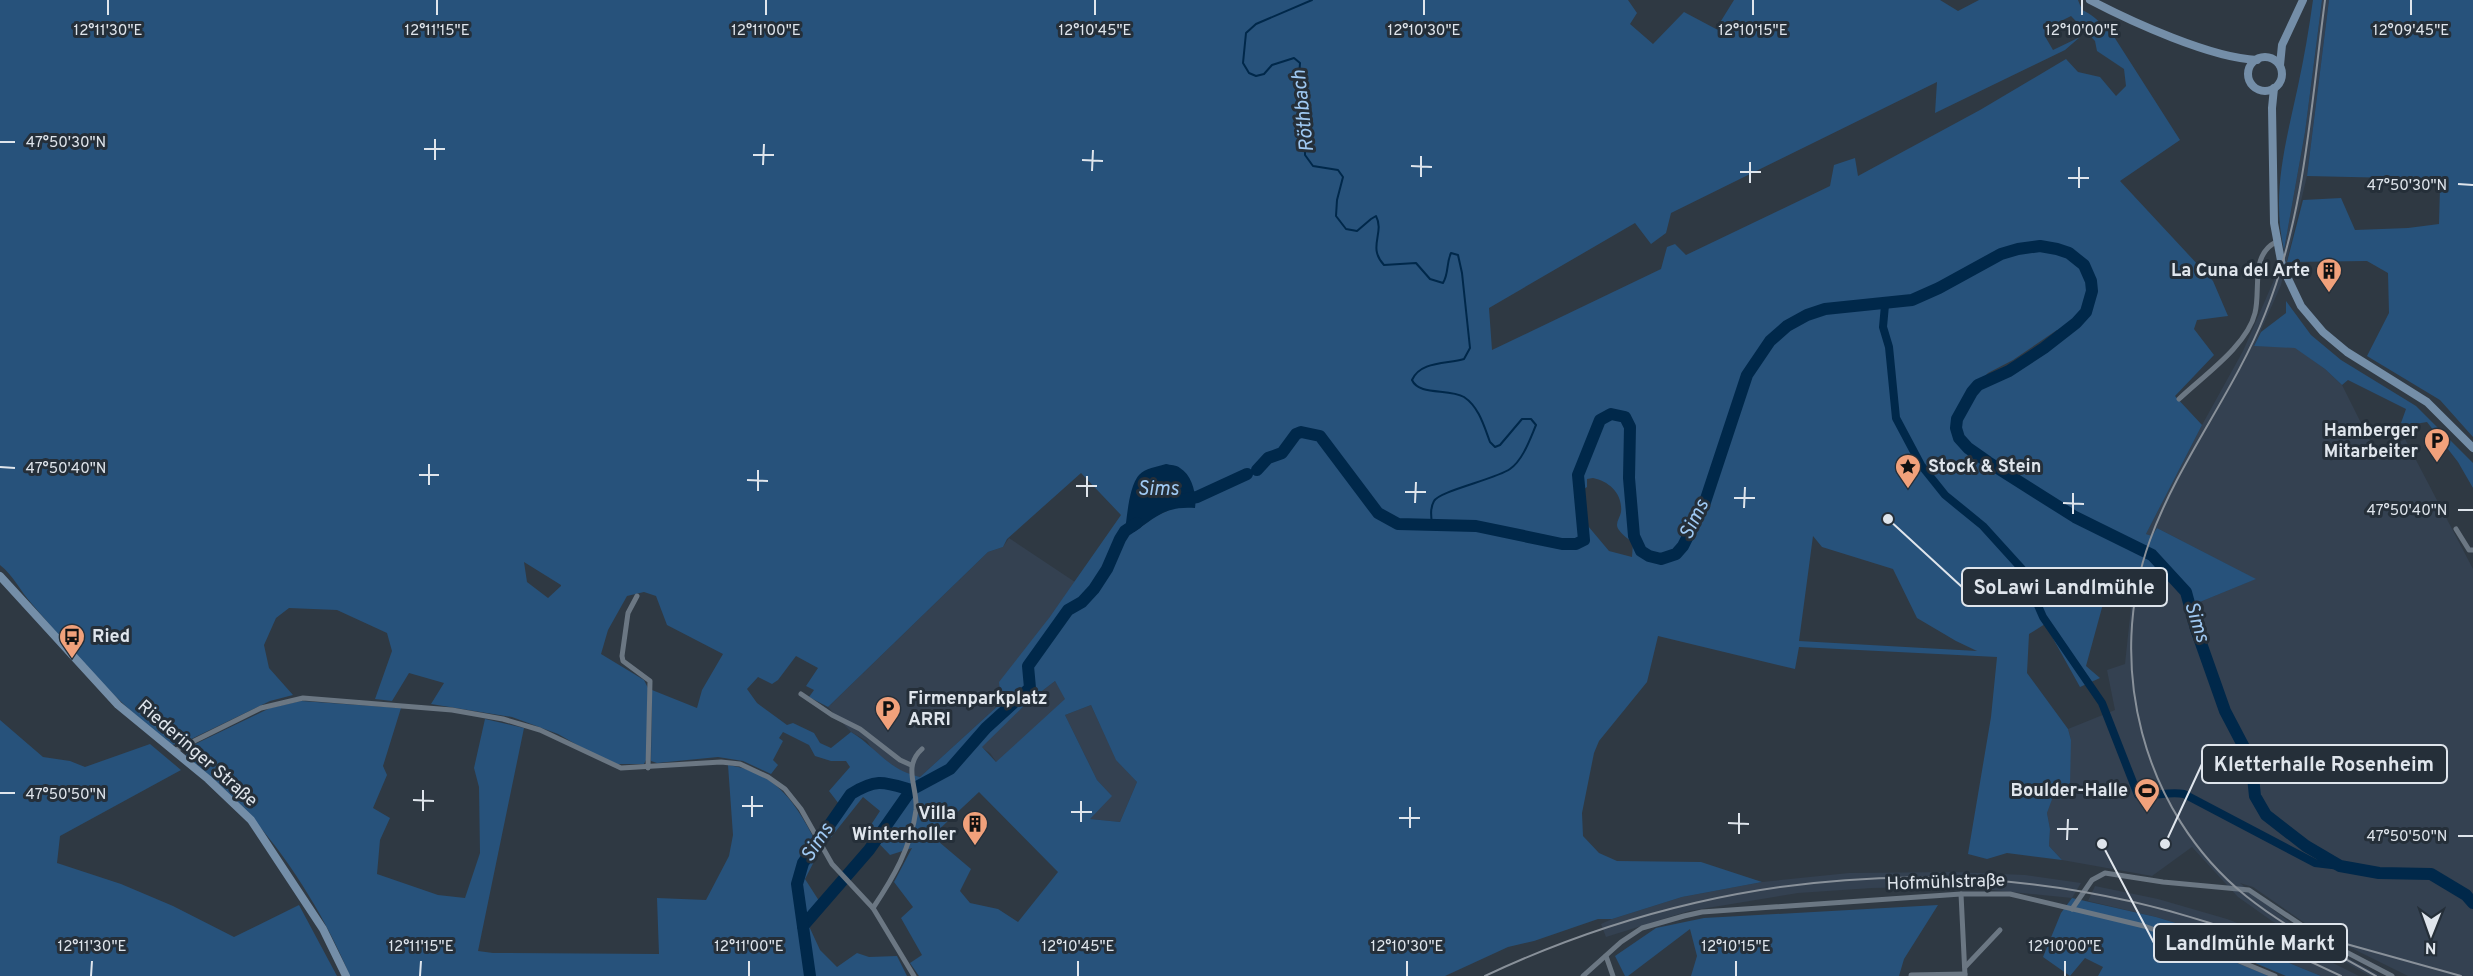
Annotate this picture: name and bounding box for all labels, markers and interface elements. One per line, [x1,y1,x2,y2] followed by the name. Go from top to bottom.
[74,22,142,41] text: 12°11'30"E
[404,22,470,41] text: 12°11'15"E
[731,22,801,41] text: 12°11'00"E
[1058,22,1132,41] text: 12°10'45"E
[1388,22,1460,41] text: 12°10'30"E
[1718,22,1788,41] text: 12°10'15"E
[2045,22,2119,41] text: 12°10'00"E
[2373,22,2449,41] text: 12°09'45"E
[1287,68,1321,153] water label: Röthbach
[26,134,106,153] text: 47°50'30"N
[2367,177,2447,196] text: 47°50'30"N
[2314,256,2344,294] building icon: La Cuna del Arte
[2171,260,2310,283] place label: La Cuna del Arte
[2324,420,2419,464] place label: Hamberger Mitarbeiter
[2422,426,2452,464] parking icon: Hamberger Mitarbeiter
[1893,452,1923,490] place icon: Stock & Stein
[1928,456,2041,479] place label: Stock & Stein
[26,460,106,479] text: 47°50'40"N
[1137,477,1180,503] water label: Sims
[1674,495,1716,544] water label: Sims
[2367,502,2447,521] text: 47°50'40"N
[1962,568,2167,606] callout: SoLawi Landlmühle
[1973,576,2155,602] text: SoLawi Landlmühle
[2177,598,2215,647] water label: Sims
[57,622,87,660] bus stop icon: Ried
[92,626,130,649] place label: Ried
[908,688,1048,732] place label: Firmenparkplatz ARRI
[873,694,903,732] parking icon: Firmenparkplatz ARRI
[132,695,262,813] street label: Riederinger Straße
[2202,745,2447,783] callout: Kletterhalle Rosenheim
[2214,753,2434,779] text: Kletterhalle Rosenheim
[2132,776,2162,814] sports icon: Boulder-Halle
[2011,780,2128,803] place label: Boulder-Halle
[26,786,106,805] text: 47°50'50"N
[852,803,956,847] place label: Villa Winterholler
[960,809,990,847] building icon: Villa Winterholler
[796,818,841,868] water label: Sims
[2367,828,2447,847] text: 47°50'50"N
[1886,869,2006,897] street label: Hofmühlstraße
[2401,904,2461,964] north arrow
[2154,924,2347,962] callout: Landlmühle Markt
[2165,932,2335,958] text: Landlmühle Markt
[2425,937,2437,957] text: N
[58,938,126,957] text: 12°11'30"E
[388,938,454,957] text: 12°11'15"E
[714,938,784,957] text: 12°11'00"E
[1041,938,1115,957] text: 12°10'45"E
[1371,938,1443,957] text: 12°10'30"E
[1701,938,1771,957] text: 12°10'15"E
[2028,938,2102,957] text: 12°10'00"E

